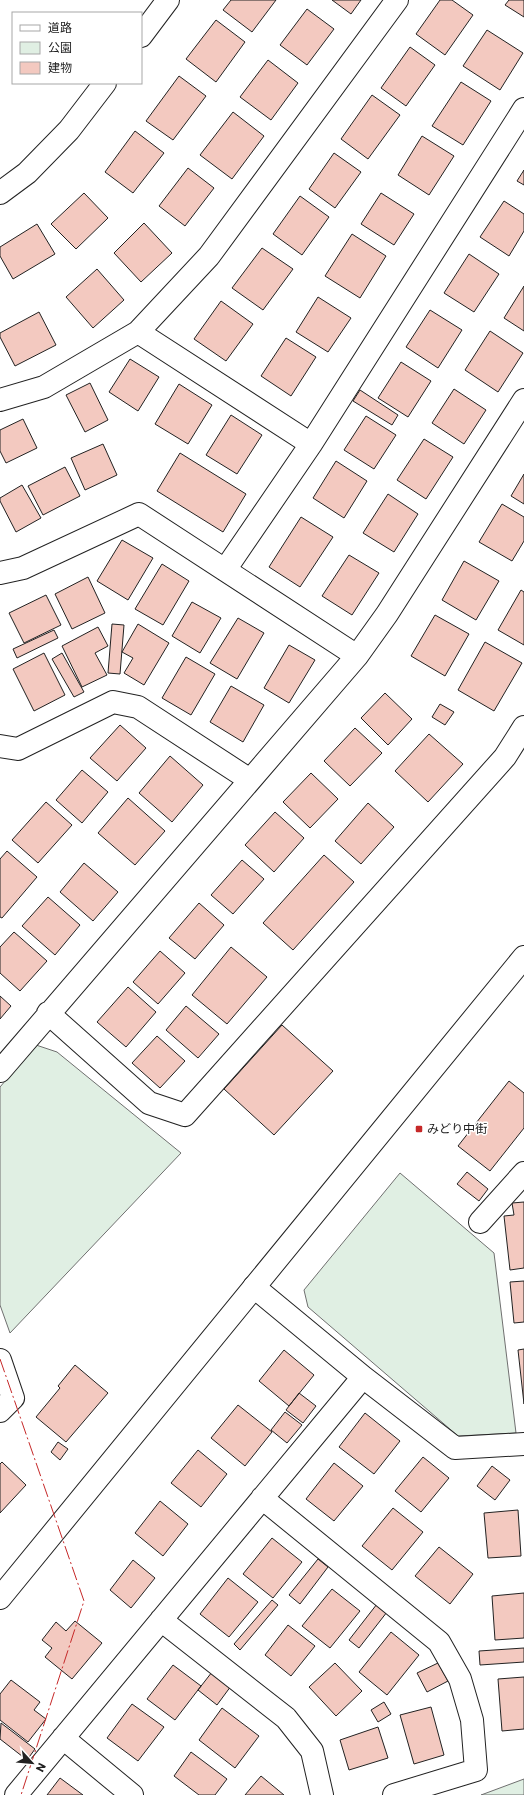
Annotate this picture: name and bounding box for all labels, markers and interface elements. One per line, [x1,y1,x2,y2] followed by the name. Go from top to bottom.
[12,12,142,84] legend
[48,20,72,34] text: 道路
[48,40,72,54] text: 公園
[48,60,72,74] text: 建物
[427,1121,487,1135] place label: みどり中街
[414,1124,424,1134] marker: みどり中街
[12,1743,52,1783] north arrow
[34,1761,49,1774] text: N

